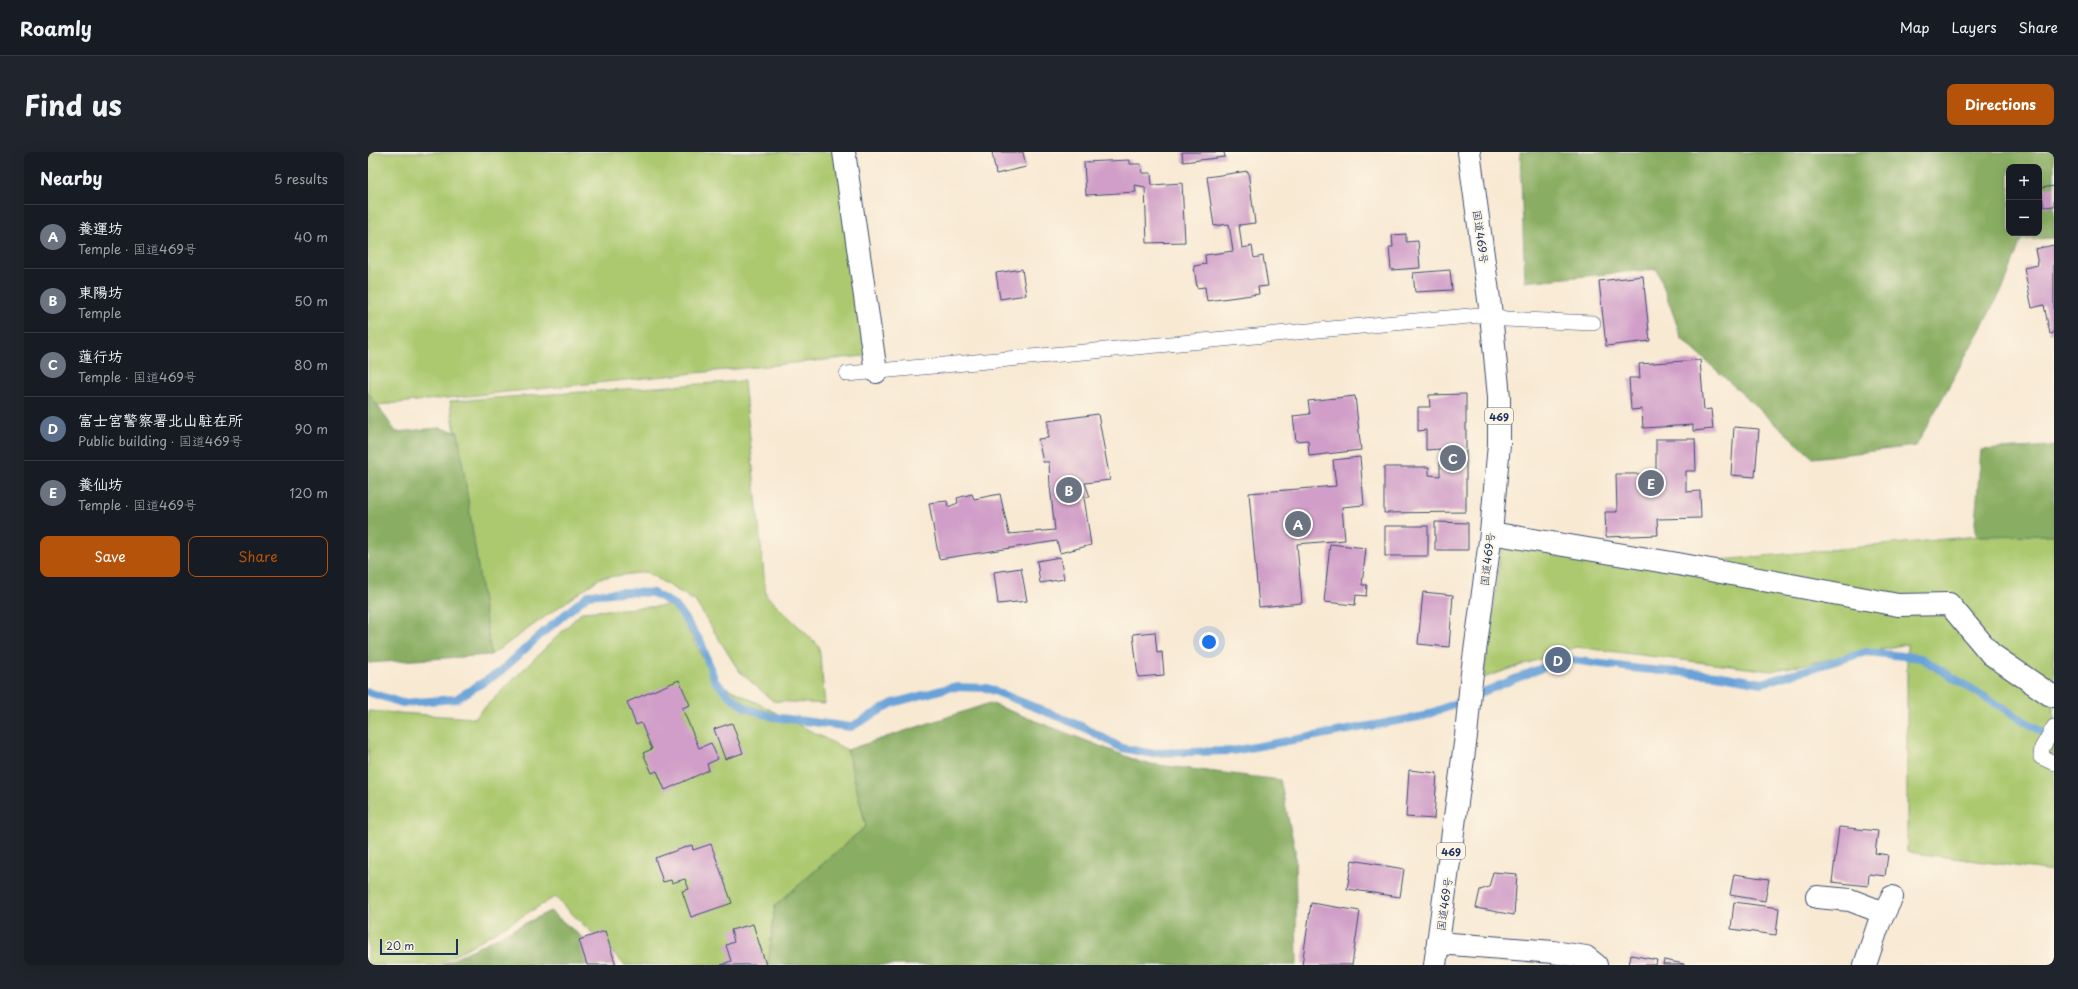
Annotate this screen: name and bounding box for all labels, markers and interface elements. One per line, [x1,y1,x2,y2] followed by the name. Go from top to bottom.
[20,14,92,42] text: Roamly
[1900,17,1930,38] text: Map
[1952,17,1997,38] text: Layers
[2019,17,2058,38] text: Share
[24,83,122,126] text: Find us
[1947,84,2054,125] button: Directions
[2006,164,2042,236] map controls
[2006,164,2042,200] button: +
[40,165,102,191] text: Nearby
[274,169,328,188] text: 5 results
[2006,200,2042,236] button: −
[1469,209,1493,265] street label: 国道469号
[78,216,123,239] text: 養運坊
[48,227,58,246] text: A
[294,227,328,246] text: 40 m
[78,239,197,258] text: Temple · 国道469号
[78,280,123,303] text: 東陽坊
[49,291,57,310] text: B
[294,291,328,310] text: 50 m
[78,303,121,322] text: Temple
[78,344,123,367] text: 蓮行坊
[48,355,58,374] text: C
[294,355,328,374] text: 80 m
[78,367,197,386] text: Temple · 国道469号
[78,408,243,431] text: 富士宮警察署北山駐在所
[1485,408,1513,424] road number: 469
[48,419,58,438] text: D
[295,419,328,438] text: 90 m
[78,431,243,450] text: Public building · 国道469号
[1440,443,1466,473] pin: C
[1638,468,1664,498] pin: E
[78,472,123,495] text: 養仙坊
[1056,475,1082,505] pin: B
[49,483,57,502] text: E
[289,483,328,502] text: 120 m
[78,495,197,514] text: Temple · 国道469号
[1285,509,1311,539] pin: A
[1475,531,1499,587] street label: 国道469号
[40,536,180,577] button: Save
[188,536,328,577] button: Share
[1199,632,1219,652] your location
[1545,645,1571,675] pin: D
[1437,843,1465,859] road number: 469
[1432,876,1456,932] street label: 国道469号
[380,937,458,956] scale bar
[386,937,414,954] text: 20 m

